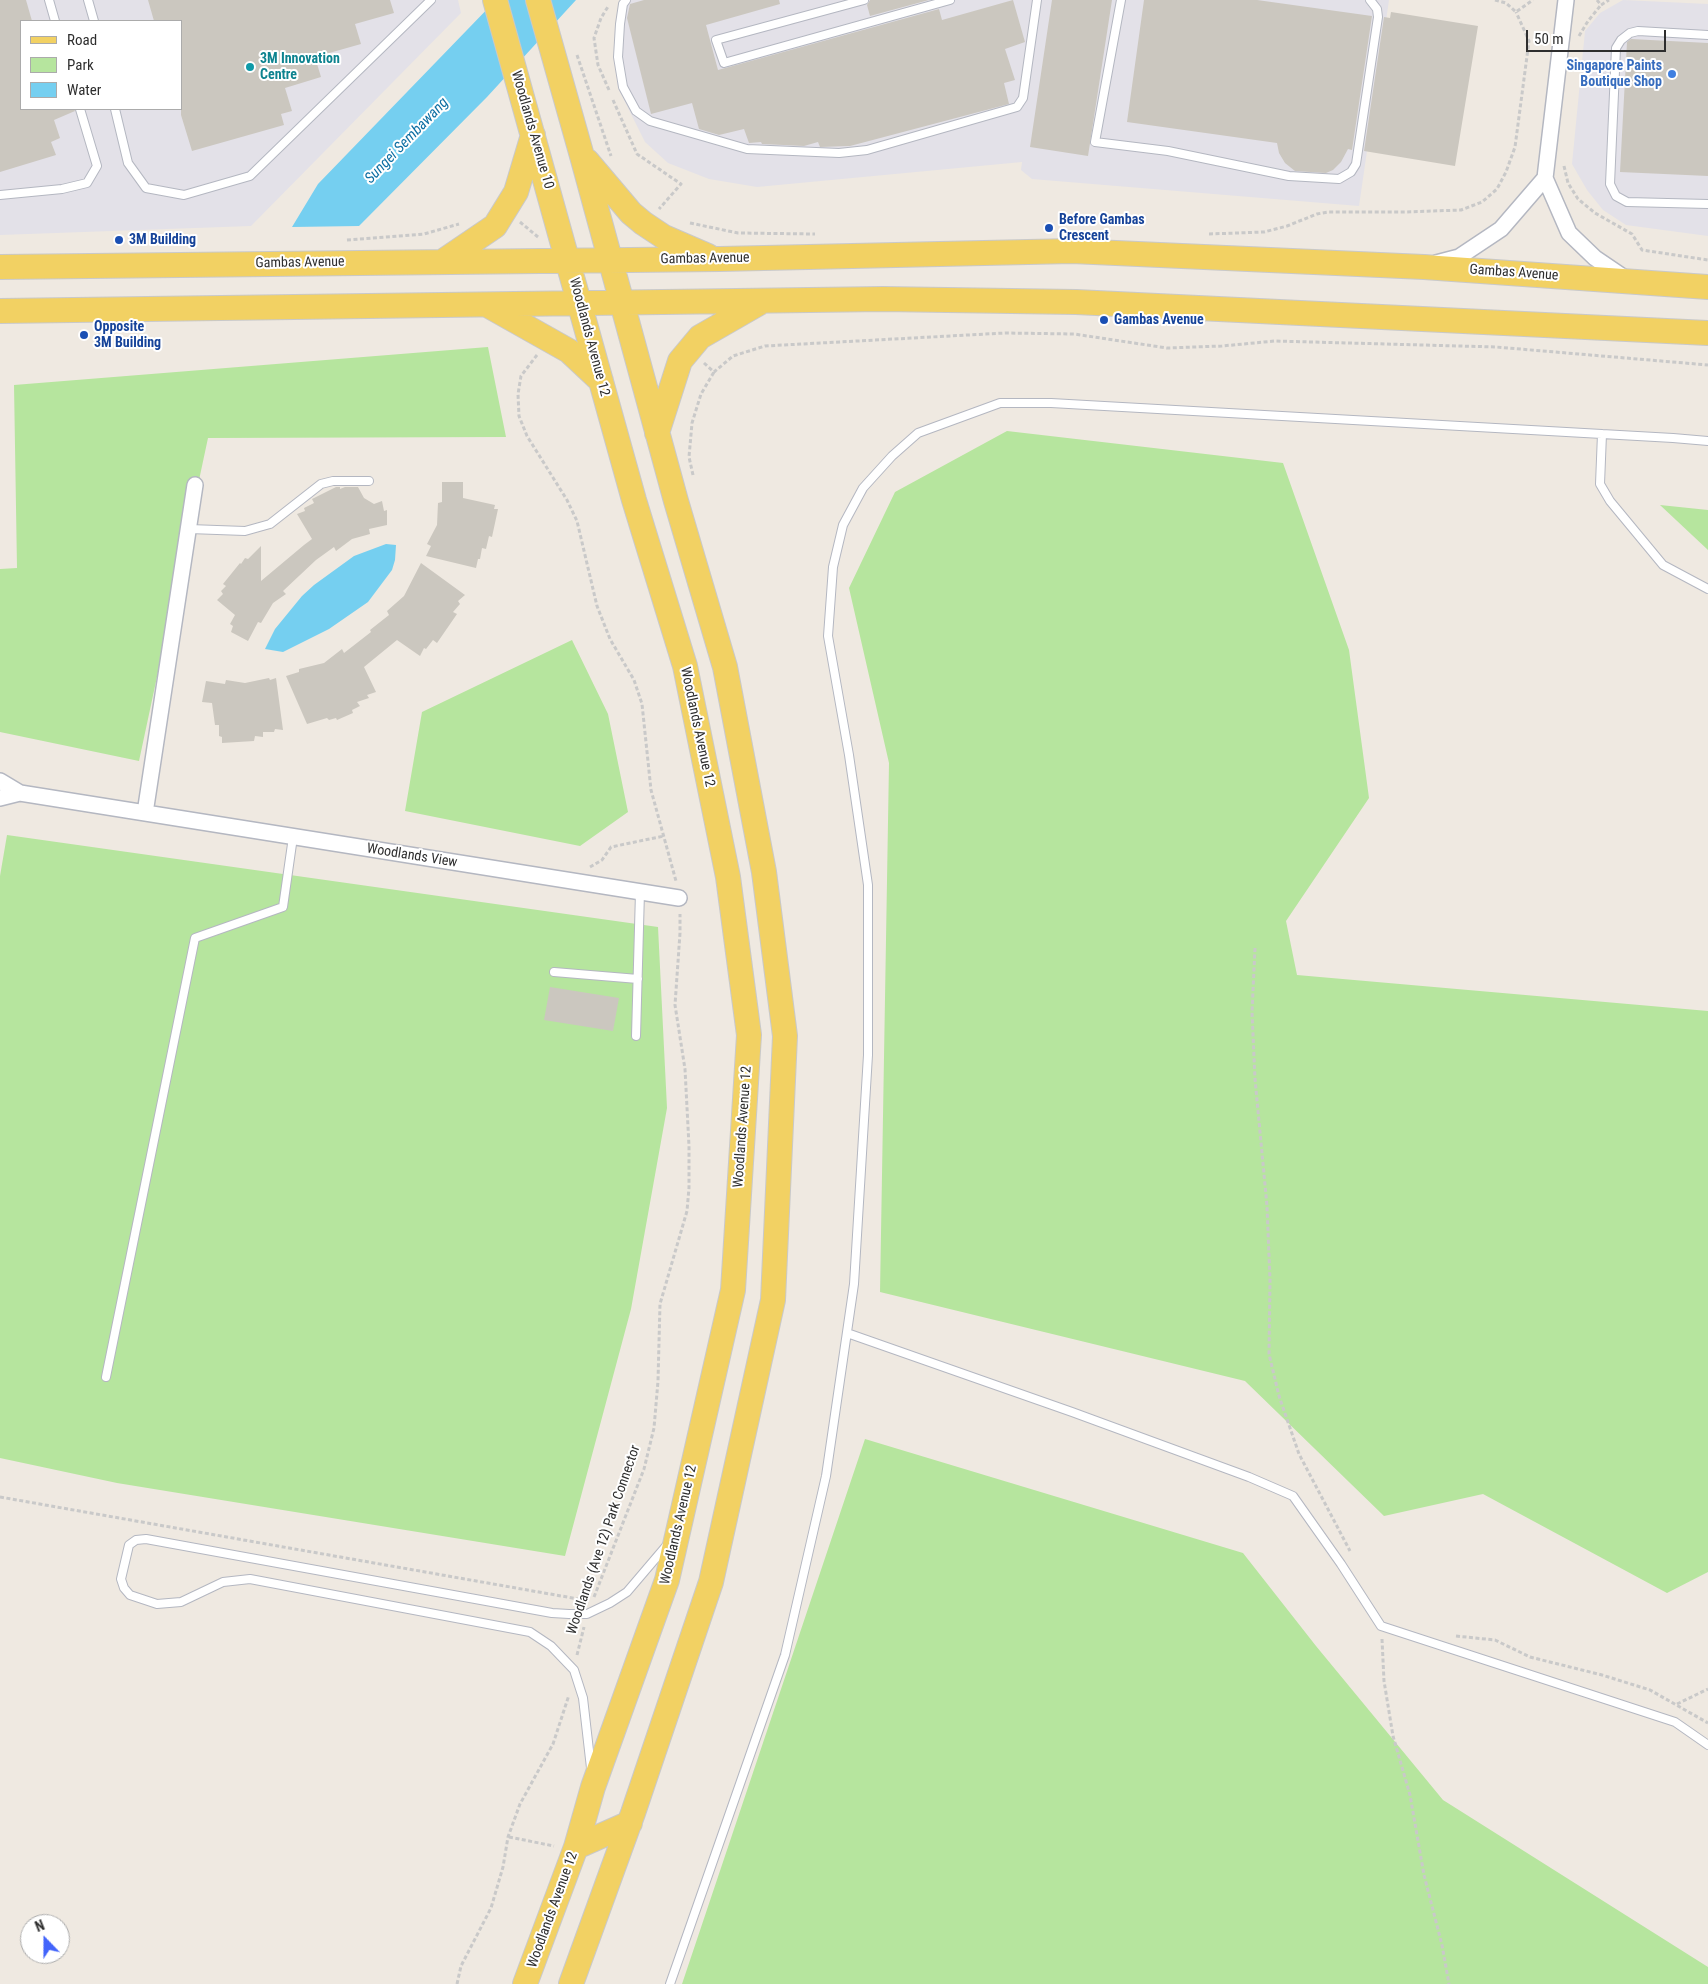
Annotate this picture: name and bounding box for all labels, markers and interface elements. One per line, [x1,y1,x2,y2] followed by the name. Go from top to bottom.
[20,20,182,110] legend
[1528,20,1668,52] scale bar
[1534,30,1564,48] text: 50 m
[67,31,97,49] text: Road
[260,51,340,84] place label: 3M Innovation Centre
[67,56,94,74] text: Park
[1567,58,1662,90] place label: Singapore Paints Boutique Shop
[244,61,256,73] marker: 3M Innovation Centre
[1666,68,1678,80] marker: Singapore Paints Boutique Shop
[507,69,557,191] street label: Woodlands Avenue 10
[67,81,101,99] text: Water
[361,94,453,188] water label: Sungei Sembawang
[1059,212,1145,244] place label: Before Gambas Crescent
[1043,222,1055,234] marker: Before Gambas Crescent
[129,232,196,248] place label: 3M Building
[113,234,125,246] marker: 3M Building
[660,250,750,268] street label: Gambas Avenue
[255,254,345,272] street label: Gambas Avenue
[1469,262,1559,284] street label: Gambas Avenue
[565,276,613,398] street label: Woodlands Avenue 12
[1114,312,1204,328] place label: Gambas Avenue
[1098,314,1110,326] marker: Gambas Avenue
[94,319,161,352] place label: Opposite 3M Building
[78,329,90,341] marker: Opposite 3M Building
[676,666,718,788] street label: Woodlands Avenue 12
[366,841,458,871] street label: Woodlands View
[730,1066,756,1188] street label: Woodlands Avenue 12
[564,1443,644,1637] street label: Woodlands (Ave 12) Park Connector
[657,1464,701,1586] street label: Woodlands Avenue 12
[524,1850,582,1970] street label: Woodlands Avenue 12
[20,1914,70,1964] north arrow
[33,1917,47,1935] text: N

